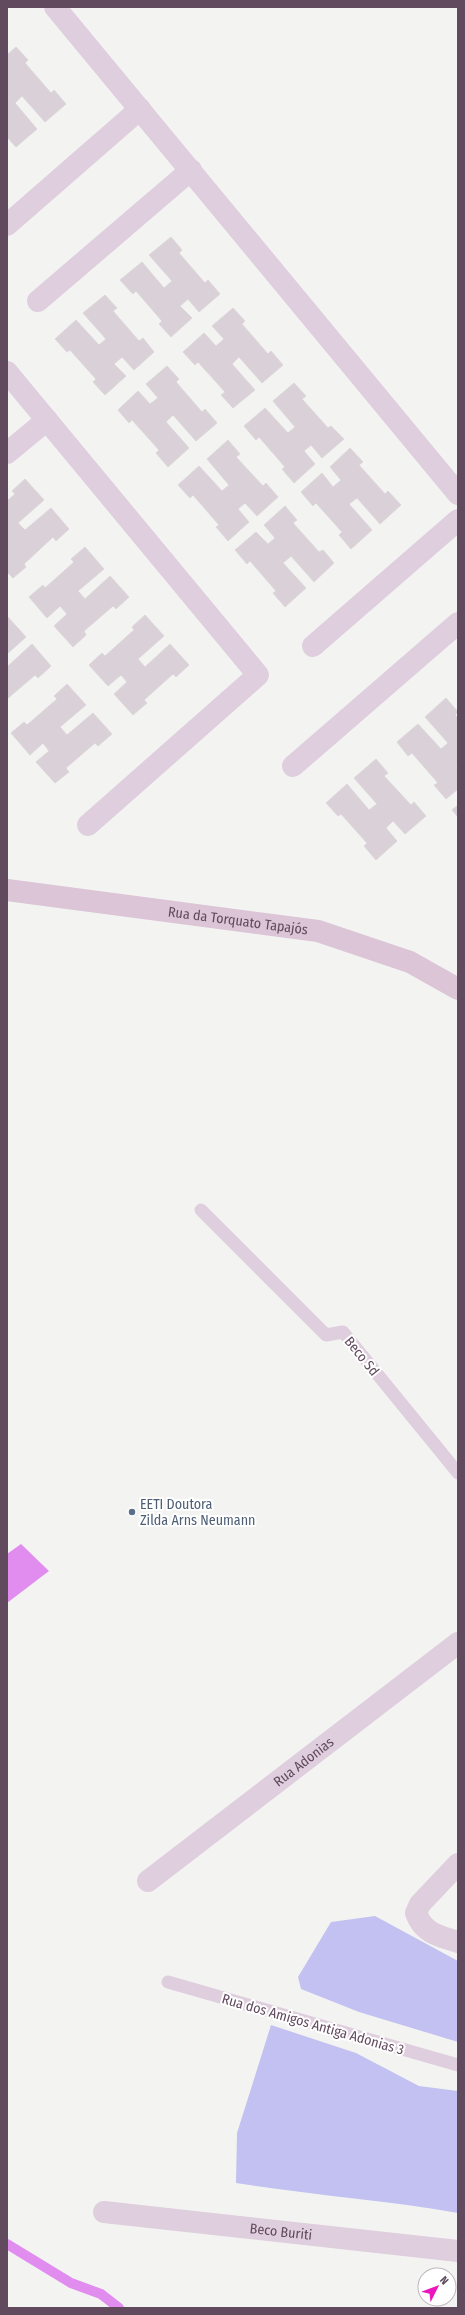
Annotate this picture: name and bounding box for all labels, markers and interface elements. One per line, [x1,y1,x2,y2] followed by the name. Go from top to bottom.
[167,903,309,939] street label: Rua da Torquato Tapajós
[341,1333,383,1379] street label: Beco Sd
[140,1496,255,1529] place label: EETI Doutora Zilda Arns Neumann
[127,1507,137,1517] marker: EETI Doutora Zilda Arns Neumann
[270,1734,337,1790] street label: Rua Adonias
[220,1990,406,2059] street label: Rua dos Amigos Antiga Adonias 3
[249,2220,313,2244] street label: Beco Buriti
[417,2267,457,2307] north arrow
[437,2274,451,2287] text: N

